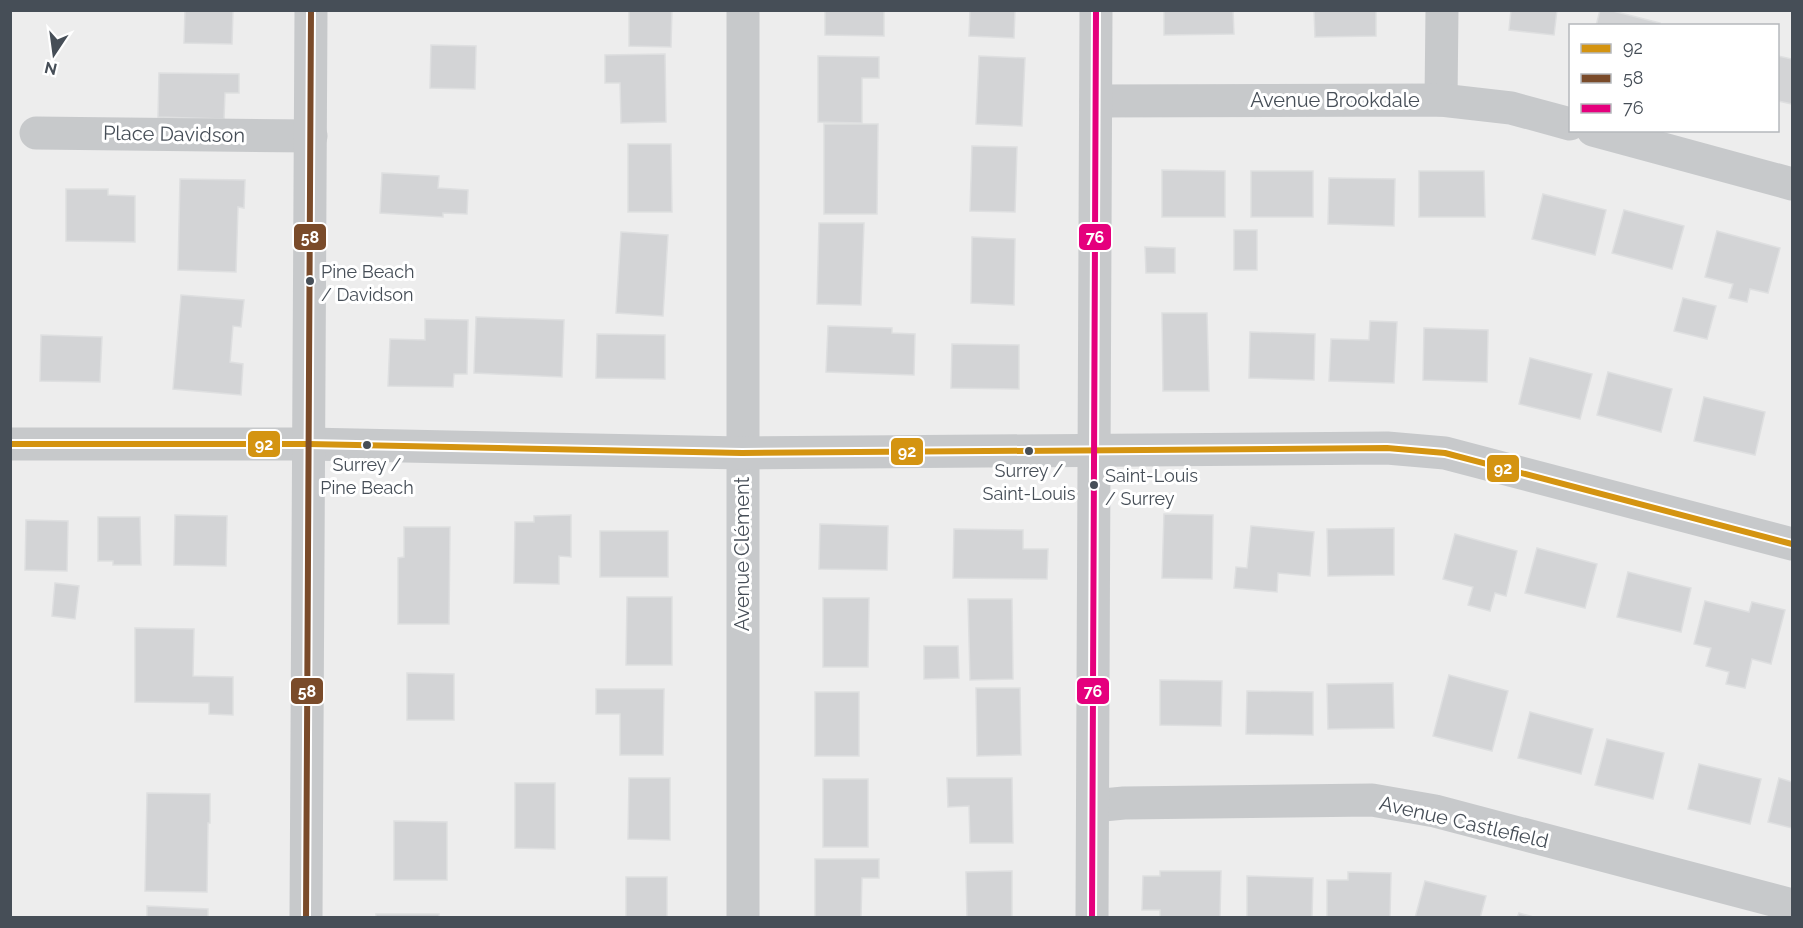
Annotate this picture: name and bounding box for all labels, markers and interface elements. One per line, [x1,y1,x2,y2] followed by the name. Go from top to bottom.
[24,24,84,84] north arrow
[1569,24,1779,132] legend
[1623,37,1643,58] text: 92
[43,57,59,79] text: N
[1623,67,1643,88] text: 58
[1250,88,1420,112] street label: Avenue Brookdale
[1623,97,1644,118] text: 76
[103,121,245,147] street label: Place Davidson
[293,223,327,251] line badge: 58
[1078,223,1112,251] line badge: 76
[301,228,319,247] text: 58
[1086,228,1105,247] text: 76
[321,261,415,305] place label: Pine Beach / Davidson
[304,275,316,287] marker: Pine Beach / Davidson
[247,430,281,458] line badge: 92
[255,435,273,454] text: 92
[890,437,924,466] line badge: 92
[361,439,373,451] marker: Surrey / Pine Beach
[898,442,916,461] text: 92
[1023,445,1035,457] marker: Surrey / Saint-Louis
[320,454,414,498] place label: Surrey / Pine Beach
[1486,454,1520,483] line badge: 92
[1494,459,1512,478] text: 92
[983,460,1076,504] place label: Surrey / Saint-Louis
[1105,465,1198,509] place label: Saint-Louis / Surrey
[730,476,754,631] street label: Avenue Clément
[1088,479,1100,491] marker: Saint-Louis / Surrey
[290,677,324,705] line badge: 58
[1076,677,1110,705] line badge: 76
[298,682,316,701] text: 58
[1084,682,1103,701] text: 76
[1377,791,1551,853] street label: Avenue Castlefield

